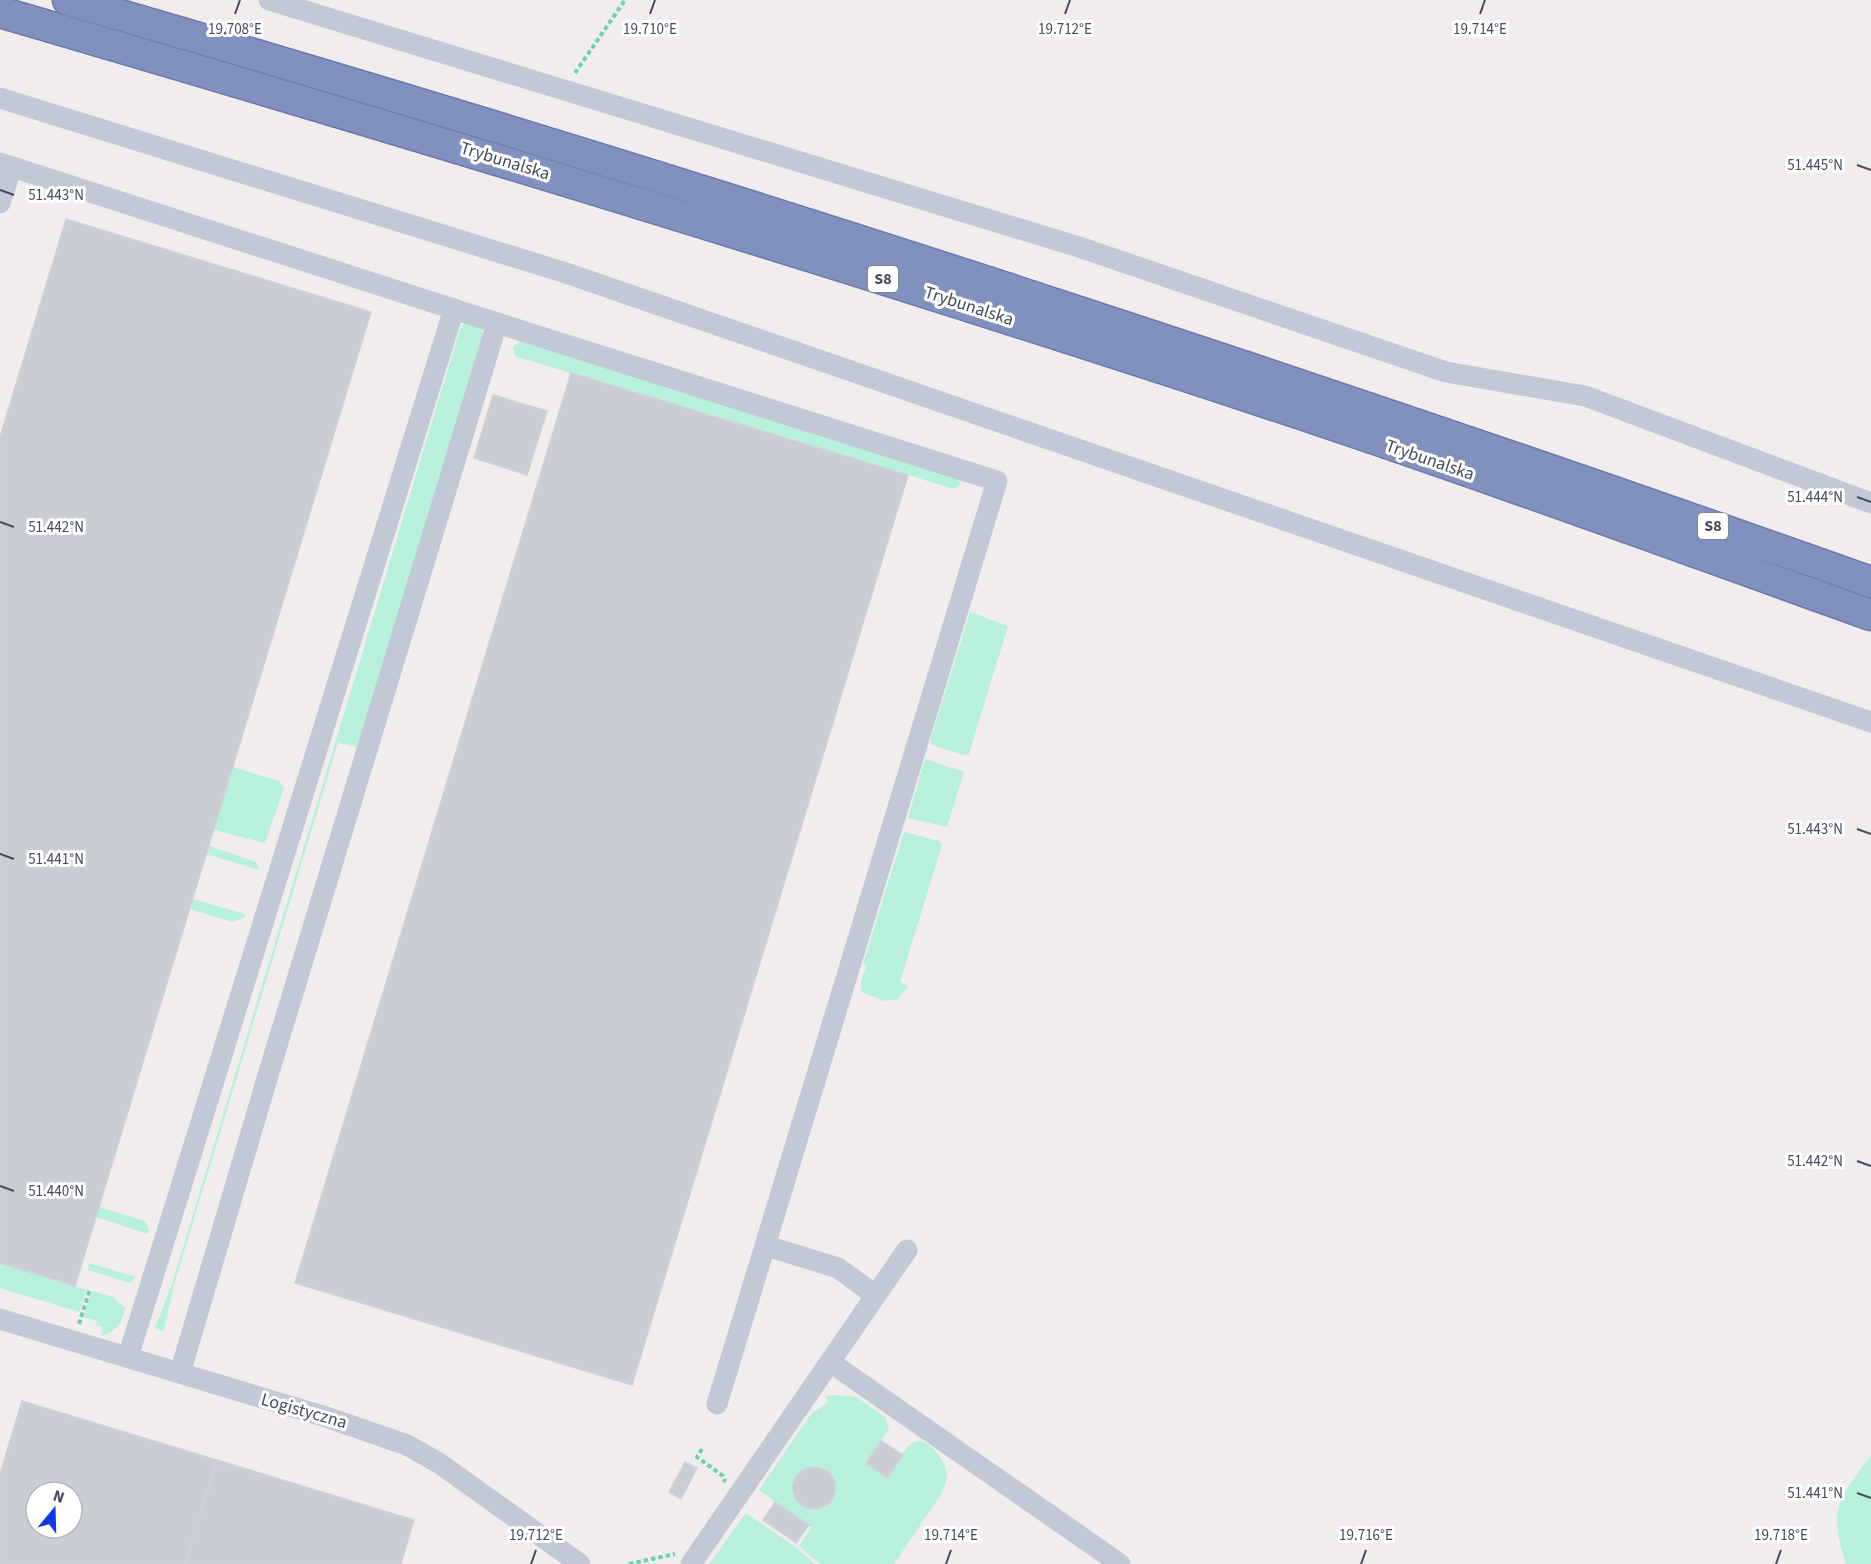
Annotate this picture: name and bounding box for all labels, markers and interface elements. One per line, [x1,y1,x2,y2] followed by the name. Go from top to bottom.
[208,19,262,40] text: 19.708°E
[623,19,677,40] text: 19.710°E
[1038,19,1092,40] text: 19.712°E
[1453,19,1507,40] text: 19.714°E
[457,136,553,186] street label: Trybunalska
[1787,155,1843,176] text: 51.445°N
[28,185,84,206] text: 51.443°N
[868,266,898,292] road number: S8
[921,280,1017,332] street label: Trybunalska
[1382,433,1478,487] street label: Trybunalska
[1787,487,1843,508] text: 51.444°N
[1698,513,1728,539] road number: S8
[28,517,84,538] text: 51.442°N
[1787,819,1843,840] text: 51.443°N
[28,849,84,870] text: 51.441°N
[1787,1151,1843,1172] text: 51.442°N
[28,1181,84,1202] text: 51.440°N
[258,1387,350,1435] street label: Logistyczna
[24,1480,84,1540] north arrow
[1787,1483,1843,1504] text: 51.441°N
[50,1485,67,1509] text: N
[509,1525,563,1546] text: 19.712°E
[924,1525,978,1546] text: 19.714°E
[1339,1525,1393,1546] text: 19.716°E
[1754,1525,1808,1546] text: 19.718°E

